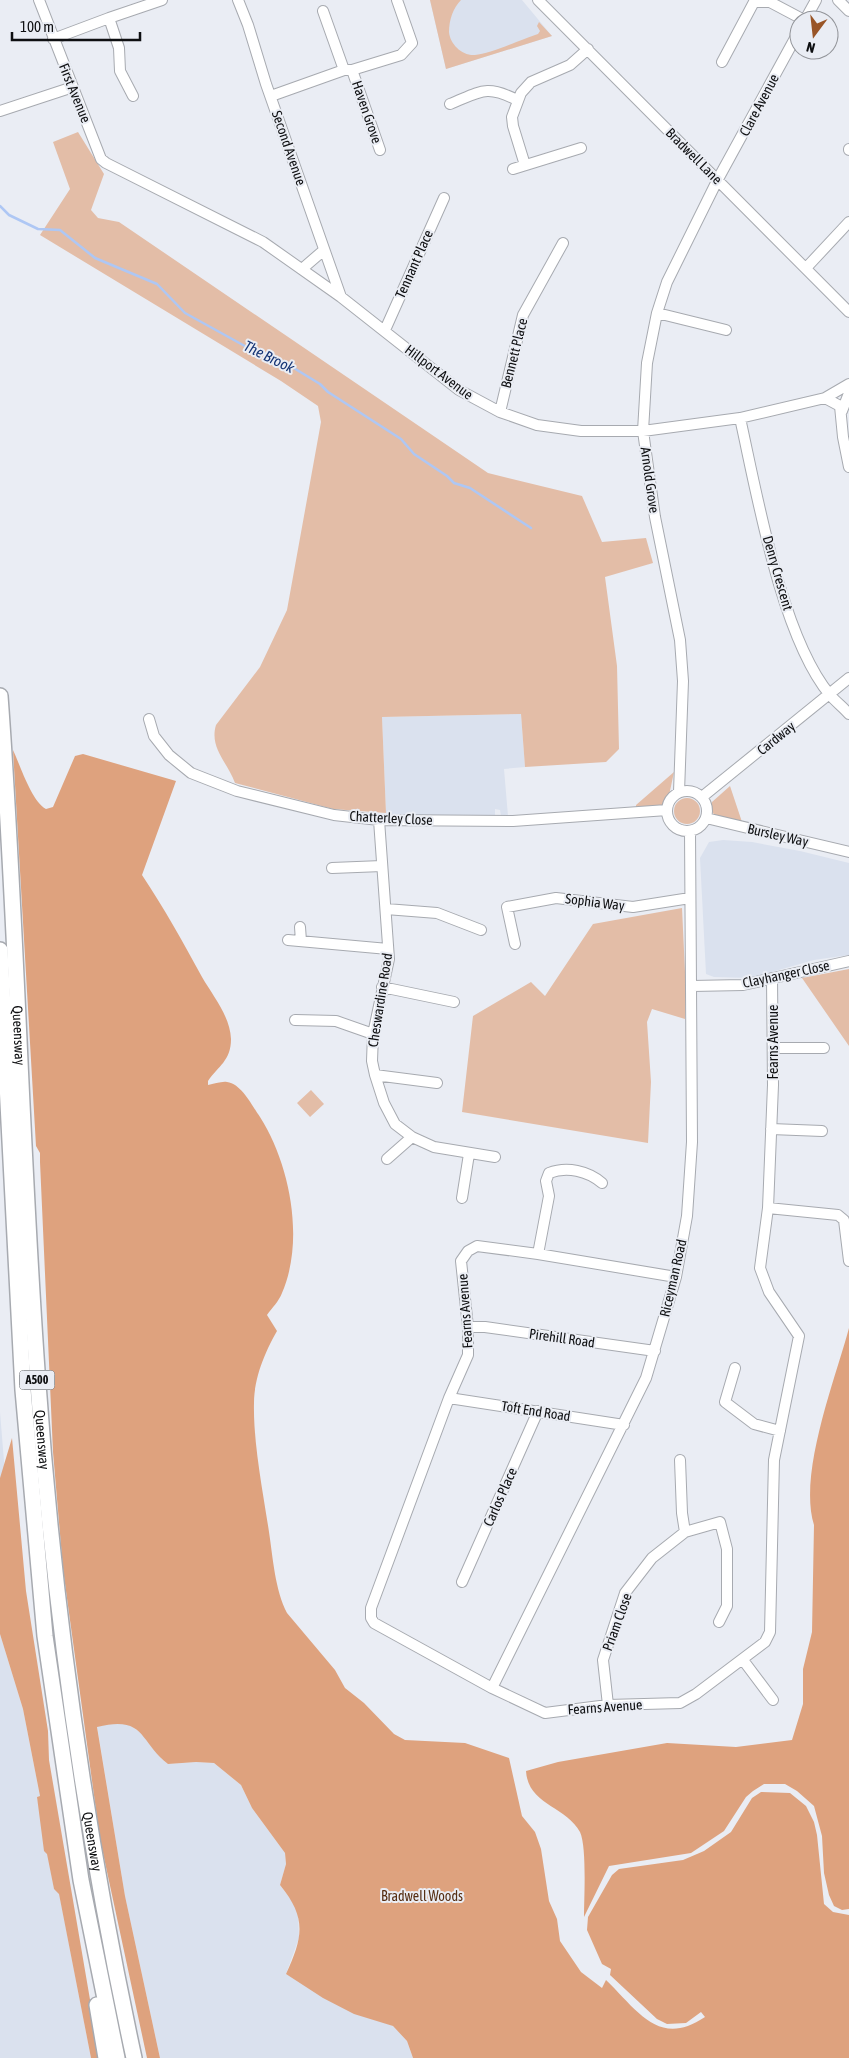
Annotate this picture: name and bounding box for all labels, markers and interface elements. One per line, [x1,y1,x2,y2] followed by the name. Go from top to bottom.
[12,10,140,42] scale bar
[789,10,839,60] north arrow
[20,18,54,35] text: 100 m
[805,39,817,56] text: N
[56,61,94,125] street label: First Avenue
[736,71,782,139] street label: Clare Avenue
[349,79,385,145] street label: Haven Grove
[269,109,309,187] street label: Second Avenue
[663,125,725,187] street label: Bradwell Lane
[392,227,436,301] street label: Tennant Place
[498,316,530,390] street label: Bennett Place
[241,337,298,376] water label: The Brook
[402,341,476,403] street label: Hillport Avenue
[637,446,663,514] street label: Arnold Grove
[760,534,796,612] street label: Denry Crescent
[754,718,798,758] street label: Cardway
[349,808,433,828] street label: Chatterley Close
[746,820,810,850] street label: Bursley Way
[564,890,626,914] street label: Sophia Way
[365,952,395,1048] street label: Cheswardine Road
[741,957,831,991] street label: Clayhanger Close
[9,1005,28,1066] street label: Queensway
[765,1005,781,1079] street label: Fearns Avenue
[656,1238,690,1318] street label: Riceyman Road
[454,1273,476,1349] street label: Fearns Avenue
[528,1325,596,1351] street label: Pirehill Road
[20,1370,54,1390] road number: A500
[500,1398,572,1424] street label: Toft End Road
[32,1409,53,1471] street label: Queensway
[480,1465,520,1529] street label: Carlos Place
[599,1591,635,1653] street label: Priam Close
[567,1696,643,1718] street label: Fearns Avenue
[80,1811,105,1873] street label: Queensway
[381,1888,463,1904] park label: Bradwell Woods

